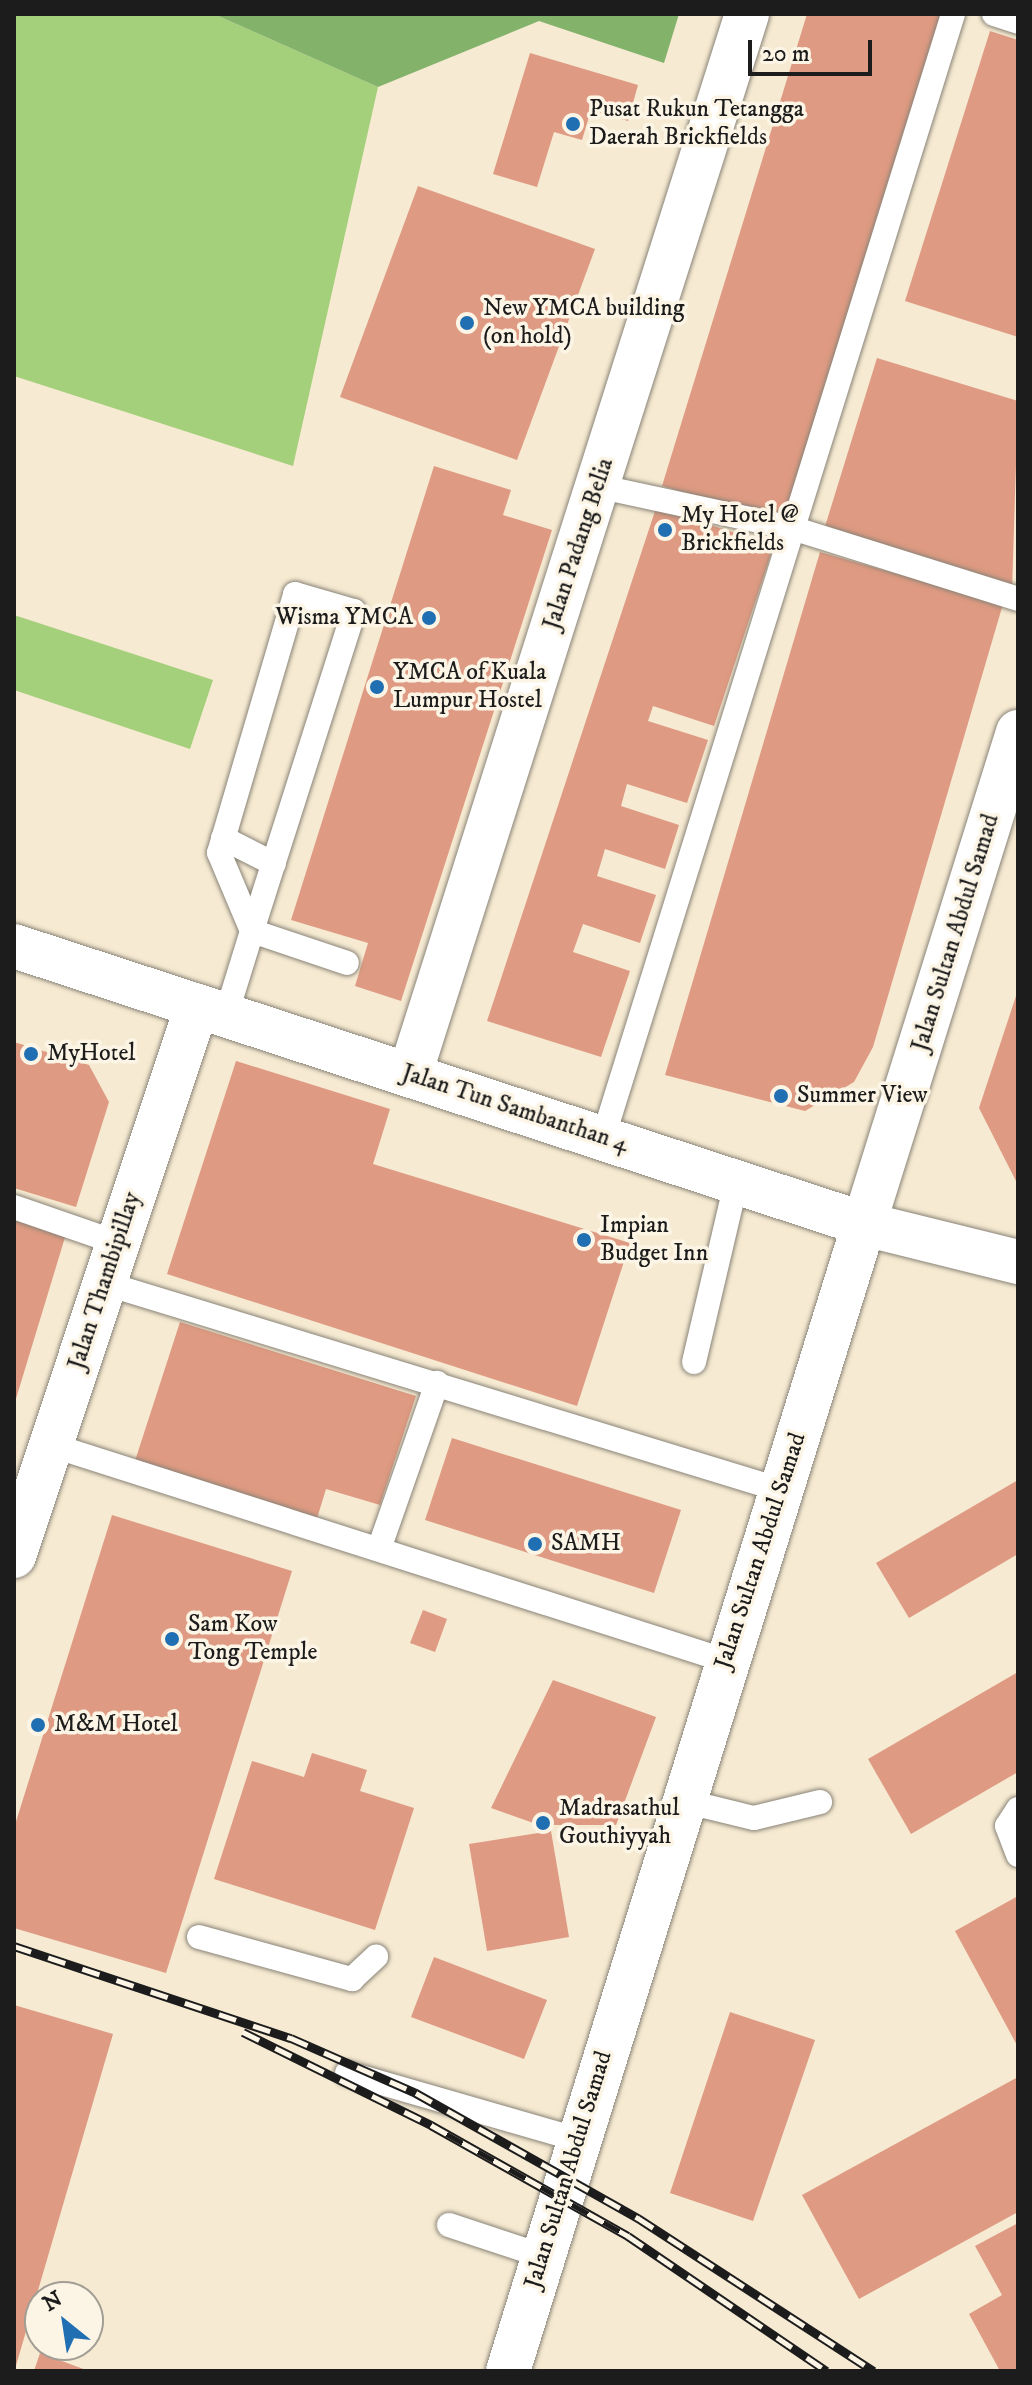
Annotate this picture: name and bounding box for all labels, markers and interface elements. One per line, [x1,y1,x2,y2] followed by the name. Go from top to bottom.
[752,24,876,74] scale bar
[762,39,810,69] text: 20 m
[589,96,804,152] place label: Pusat Rukun Tetangga Daerah Brickfields
[564,115,582,133] marker: Pusat Rukun Tetangga Daerah Brickfields
[483,295,684,351] place label: New YMCA building (on hold)
[458,314,476,332] marker: New YMCA building (on hold)
[538,455,620,633] street label: Jalan Padang Belia
[681,502,799,558] place label: My Hotel @ Brickfields
[656,521,674,539] marker: My Hotel @ Brickfields
[275,604,413,632] place label: Wisma YMCA
[420,609,438,627] marker: Wisma YMCA
[393,659,546,715] place label: YMCA of Kuala Lumpur Hostel
[368,678,386,696] marker: YMCA of Kuala Lumpur Hostel
[906,811,1006,1055] street label: Jalan Sultan Abdul Samad
[47,1040,136,1068] place label: MyHotel
[22,1045,40,1063] marker: MyHotel
[398,1059,632,1159] street label: Jalan Tun Sambanthan 4
[797,1082,928,1110] place label: Summer View
[772,1087,790,1105] marker: Summer View
[63,1189,147,1373] street label: Jalan Thambipillay
[600,1212,708,1268] place label: Impian Budget Inn
[575,1231,593,1249] marker: Impian Budget Inn
[709,1429,813,1673] street label: Jalan Sultan Abdul Samad
[551,1530,621,1558] place label: SAMH
[526,1535,544,1553] marker: SAMH
[188,1611,317,1667] place label: Sam Kow Tong Temple
[163,1630,181,1648] marker: Sam Kow Tong Temple
[54,1711,178,1739] place label: M&M Hotel
[29,1716,47,1734] marker: M&M Hotel
[559,1795,679,1851] place label: Madrasathul Gouthiyyah
[534,1814,552,1832] marker: Madrasathul Gouthiyyah
[519,2048,619,2292] street label: Jalan Sultan Abdul Samad
[24,2281,104,2361] north arrow
[38,2285,67,2318] text: N

